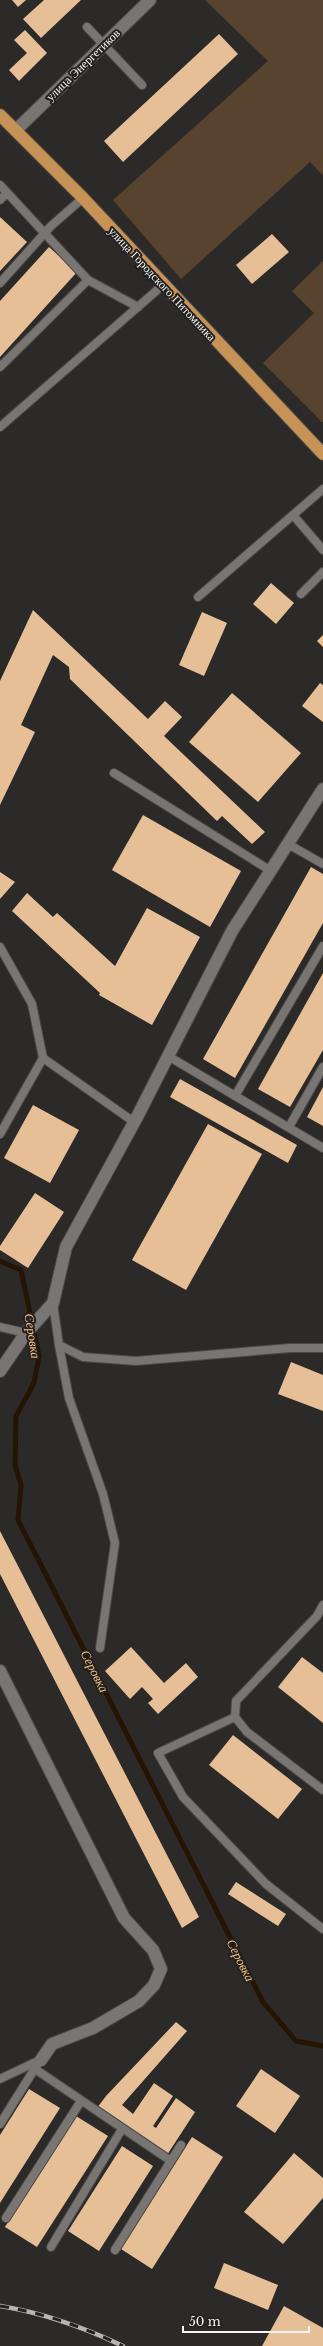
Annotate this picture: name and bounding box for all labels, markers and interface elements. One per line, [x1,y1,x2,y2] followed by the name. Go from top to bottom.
[42,25,123,104] street label: улица Энергетиков
[105,223,220,344] street label: улица Городского Питомника
[21,1312,45,1360] water label: Серовка
[77,1647,113,1696] water label: Серовка
[223,1936,259,1985] water label: Серовка
[183,2308,309,2334] scale bar
[189,2314,221,2329] text: 50 m

